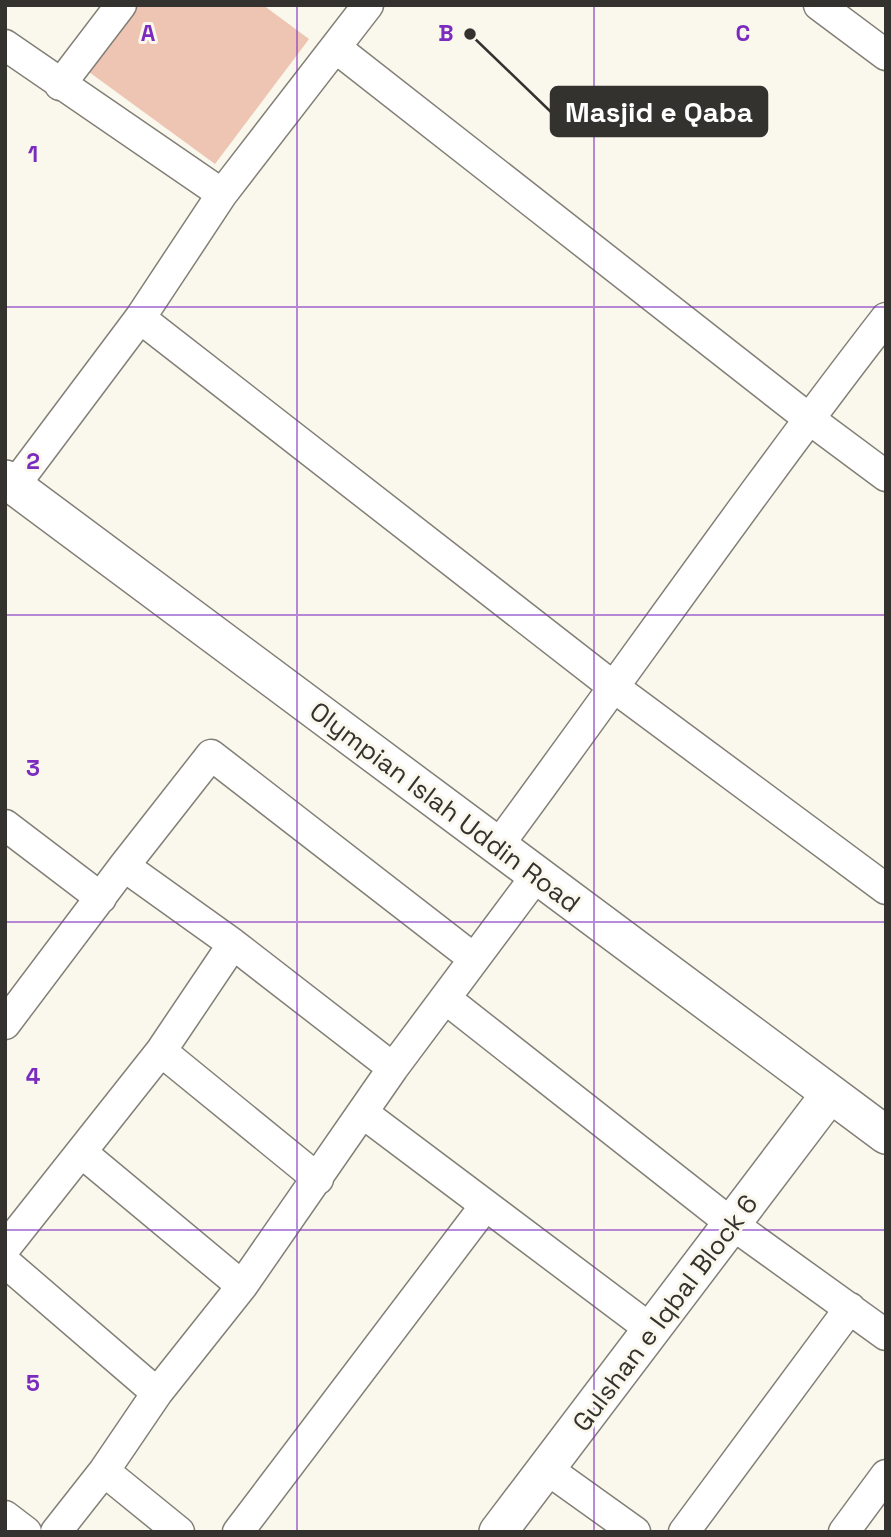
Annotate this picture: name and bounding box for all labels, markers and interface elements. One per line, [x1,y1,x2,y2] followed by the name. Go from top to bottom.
[141,18,156,48] text: A
[438,18,454,48] text: B
[736,18,750,48] text: C
[551,87,767,136] callout: Masjid e Qaba
[565,94,753,130] text: Masjid e Qaba
[28,139,38,169] text: 1
[26,446,40,476] text: 2
[303,694,587,920] street label: Olympian Islah Uddin Road
[26,753,40,783] text: 3
[26,1061,41,1091] text: 4
[565,1188,765,1438] street label: Gulshan e Iqbal Block 6
[26,1368,40,1398] text: 5

